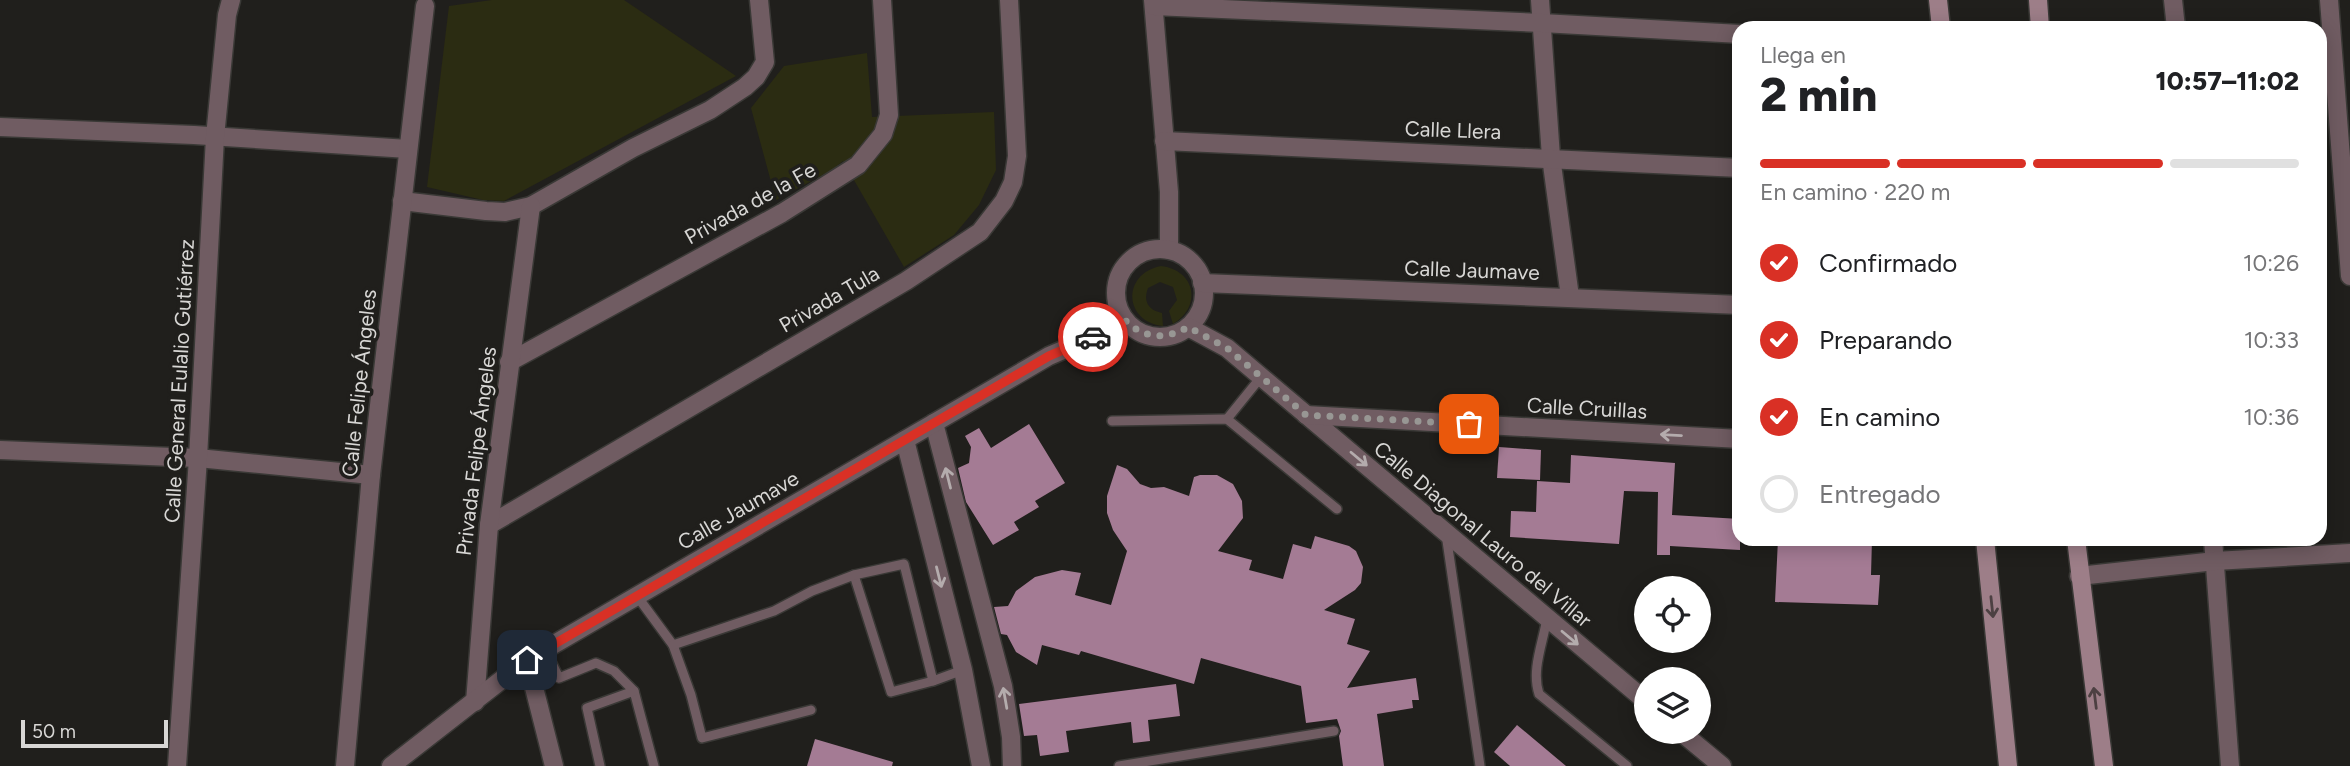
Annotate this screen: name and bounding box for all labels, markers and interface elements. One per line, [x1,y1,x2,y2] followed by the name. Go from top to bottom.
[1760,41,1846,69] text: Llega en
[2156,65,2299,97] text: 10:57–11:02
[1760,67,1877,123] text: 2 min
[1404,116,1502,144] street label: Calle Llera
[680,157,820,249] street label: Privada de la Fe
[1760,178,1950,206] text: En camino · 220 m
[159,238,199,524] street label: Calle General Eulalio Gutiérrez
[1760,244,1798,282] icon: check
[1819,247,1957,279] text: Confirmado
[2243,249,2299,277] text: 10:26
[1404,255,1540,285] street label: Calle Jaumave
[775,260,883,338] street label: Privada Tula
[337,288,381,478] street label: Calle Felipe Ángeles
[1058,302,1128,372] courier
[1074,318,1112,356] icon: car
[1760,321,1798,359] icon: check
[1819,324,1952,356] text: Preparando
[2244,326,2299,354] text: 10:33
[451,345,501,557] street label: Privada Felipe Ángeles
[1526,392,1648,424] street label: Calle Cruillas
[1439,394,1499,454] pin
[1760,398,1798,436] icon: check
[1819,401,1940,433] text: En camino
[2243,403,2299,431] text: 10:36
[1450,405,1488,443] icon: bag
[1660,429,1683,442] one-way arrow
[1369,436,1597,632] street label: Calle Diagonal Lauro del Villar
[1349,451,1367,467] one-way arrow
[673,465,803,555] street label: Calle Jaumave
[941,467,954,490] one-way arrow
[1819,478,1941,510] text: Entregado
[933,565,946,588] one-way arrow
[1634,576,1711,744] map controls
[1634,576,1711,653] button: locate
[1986,595,1999,618] one-way arrow
[1561,629,1579,645] one-way arrow
[497,630,557,690] pin
[508,641,546,679] icon: home
[1634,667,1711,744] button: layers
[998,687,1011,710] one-way arrow
[2088,687,2101,710] one-way arrow
[21,717,168,749] scale bar
[32,720,76,743] text: 50 m

